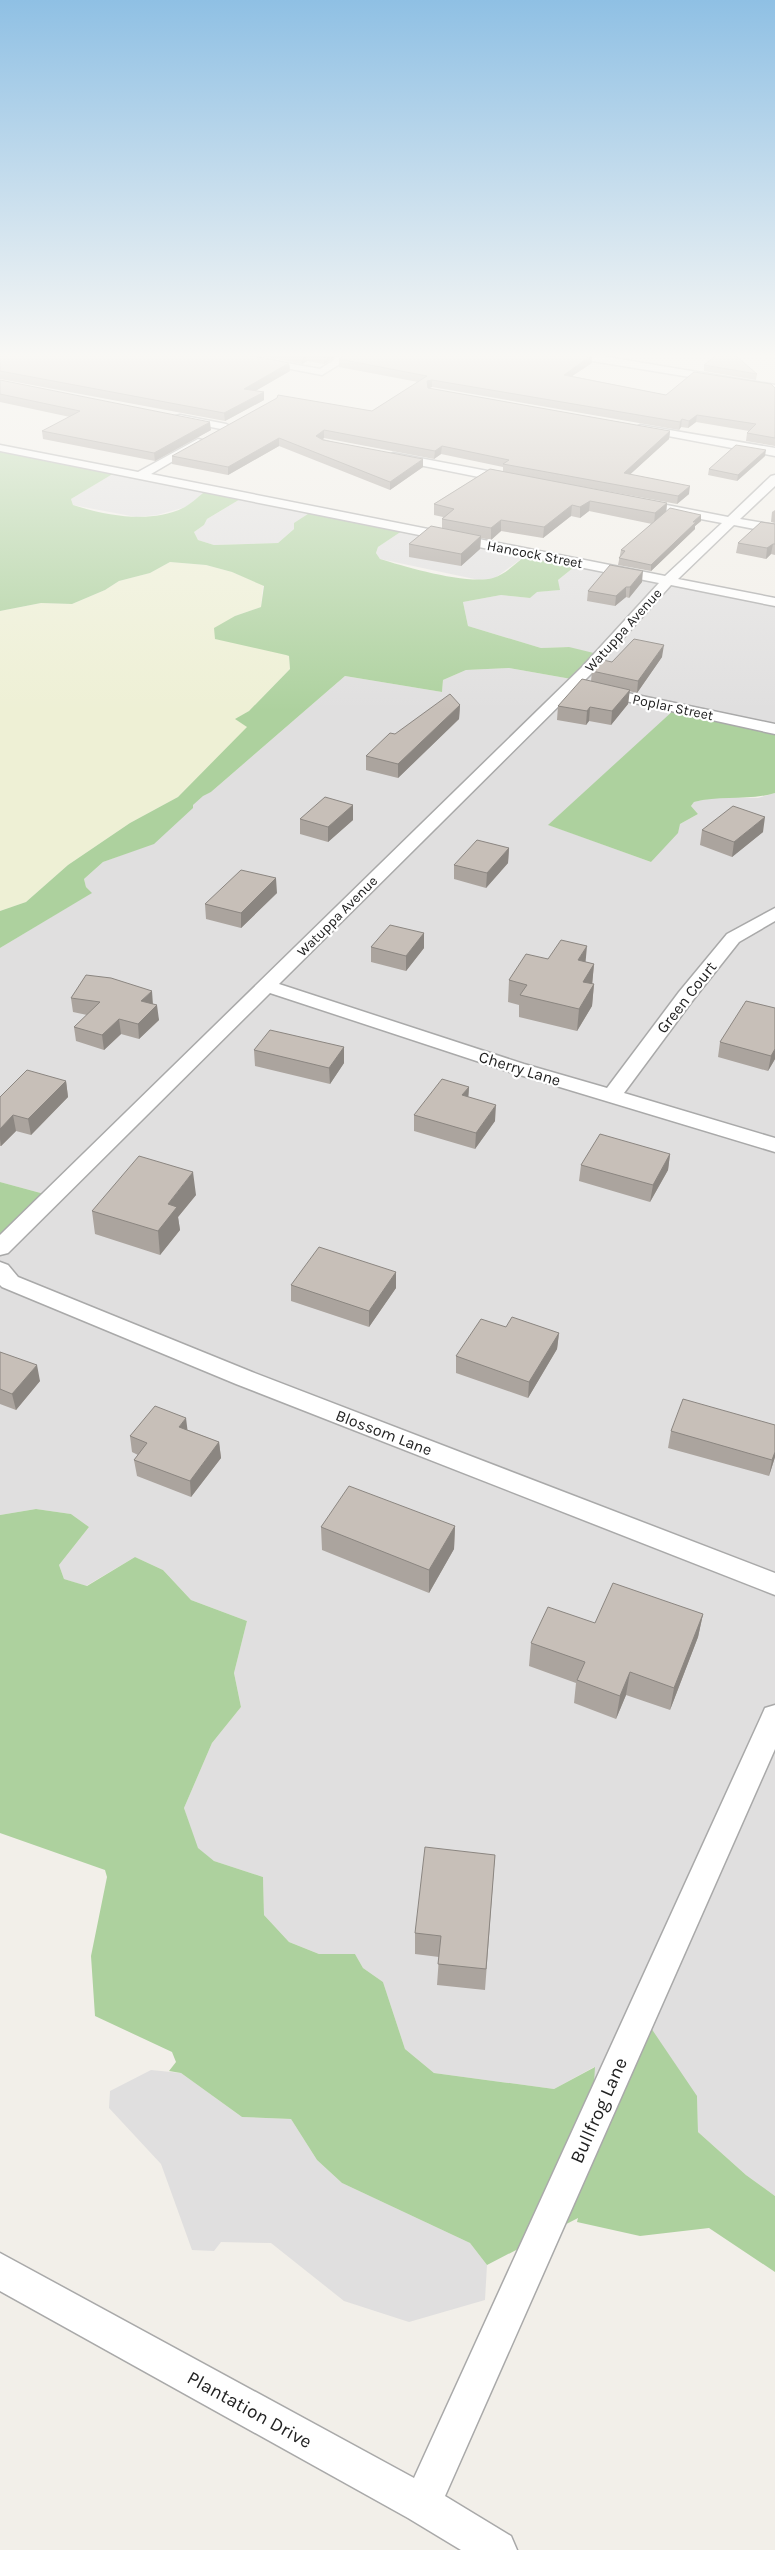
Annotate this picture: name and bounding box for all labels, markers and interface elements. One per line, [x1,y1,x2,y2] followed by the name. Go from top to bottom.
[486,537,584,572] street label: Hancock Street
[581,585,665,676] street label: Watuppa Avenue
[631,691,715,724] street label: Poplar Street
[294,873,381,960] street label: Watuppa Avenue
[652,958,720,1037] street label: Green Court
[477,1047,563,1090] street label: Cherry Lane
[333,1405,435,1460] street label: Blossom Lane
[566,2054,632,2167] street label: Bullfrog Lane
[183,2367,316,2453] street label: Plantation Drive

